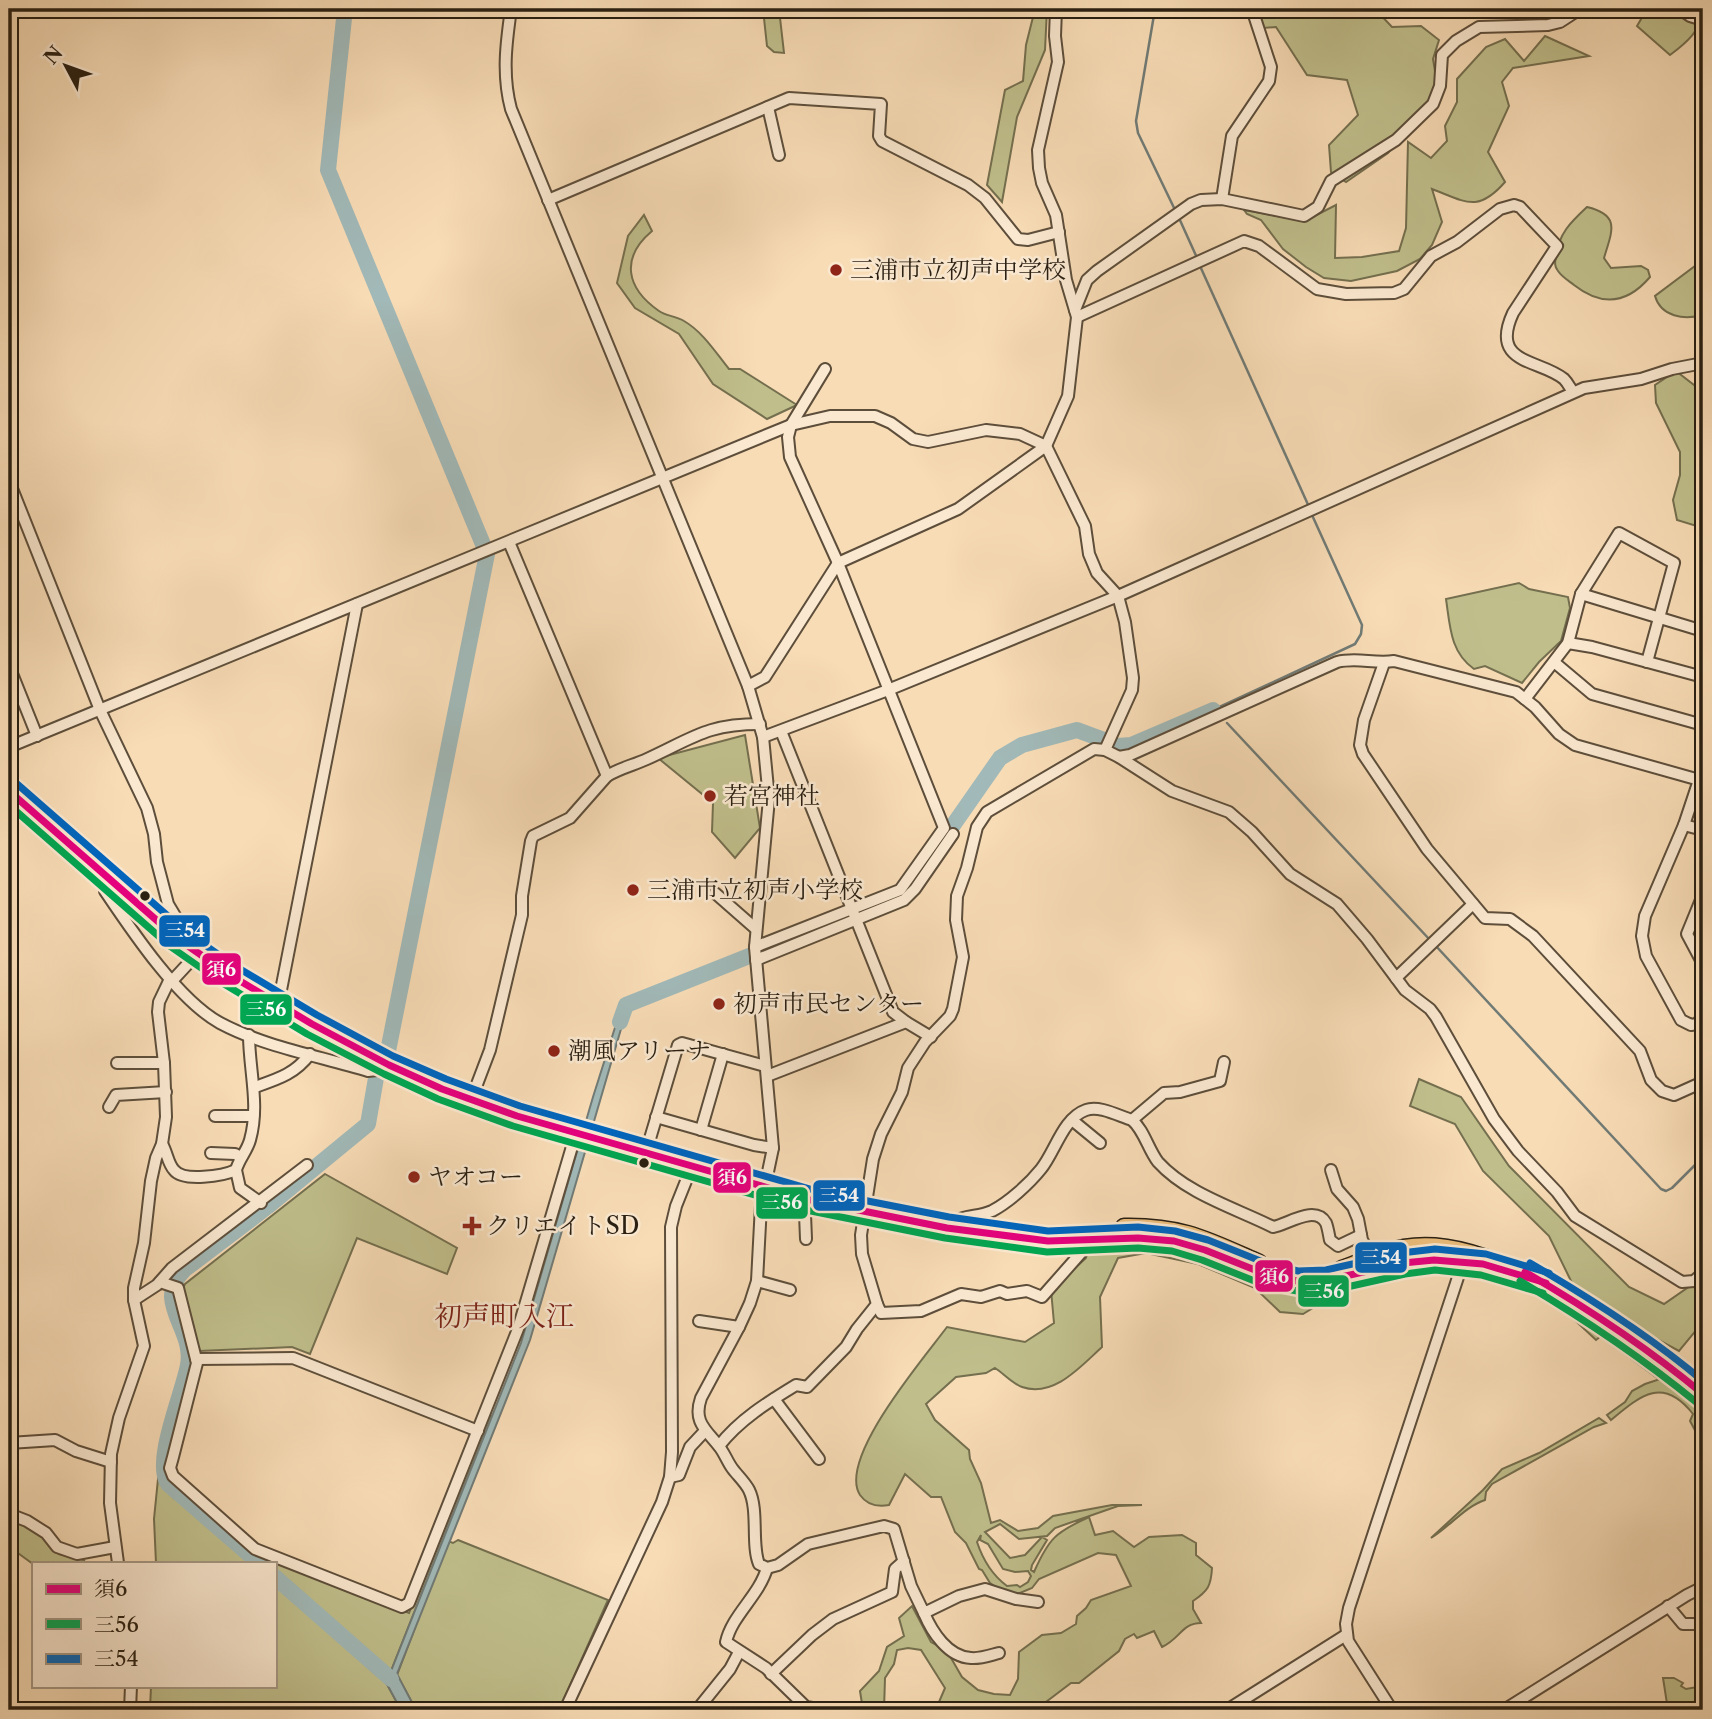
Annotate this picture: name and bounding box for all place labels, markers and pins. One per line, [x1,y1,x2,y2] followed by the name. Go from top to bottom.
[850,255,1066,284] place label: 三浦市立初声中学校
[828,262,844,278] marker: 三浦市立初声中学校
[724,781,820,810] place label: 若宮神社
[702,788,718,804] marker: 若宮神社
[647,875,863,904] place label: 三浦市立初声小学校
[625,882,641,898] marker: 三浦市立初声小学校
[138,889,152,903] unlabelled marker
[733,989,924,1018] place label: 初声市民センター
[711,996,727,1012] marker: 初声市民センター
[568,1036,711,1065] place label: 潮風アリーナ
[546,1043,562,1059] marker: 潮風アリーナ
[637,1156,651,1170] unlabelled marker
[428,1162,523,1191] place label: ヤオコー
[406,1169,422,1185] marker: ヤオコー
[486,1211,639,1240] place label: クリエイトSD
[464,1218,480,1234] marker: クリエイトSD

